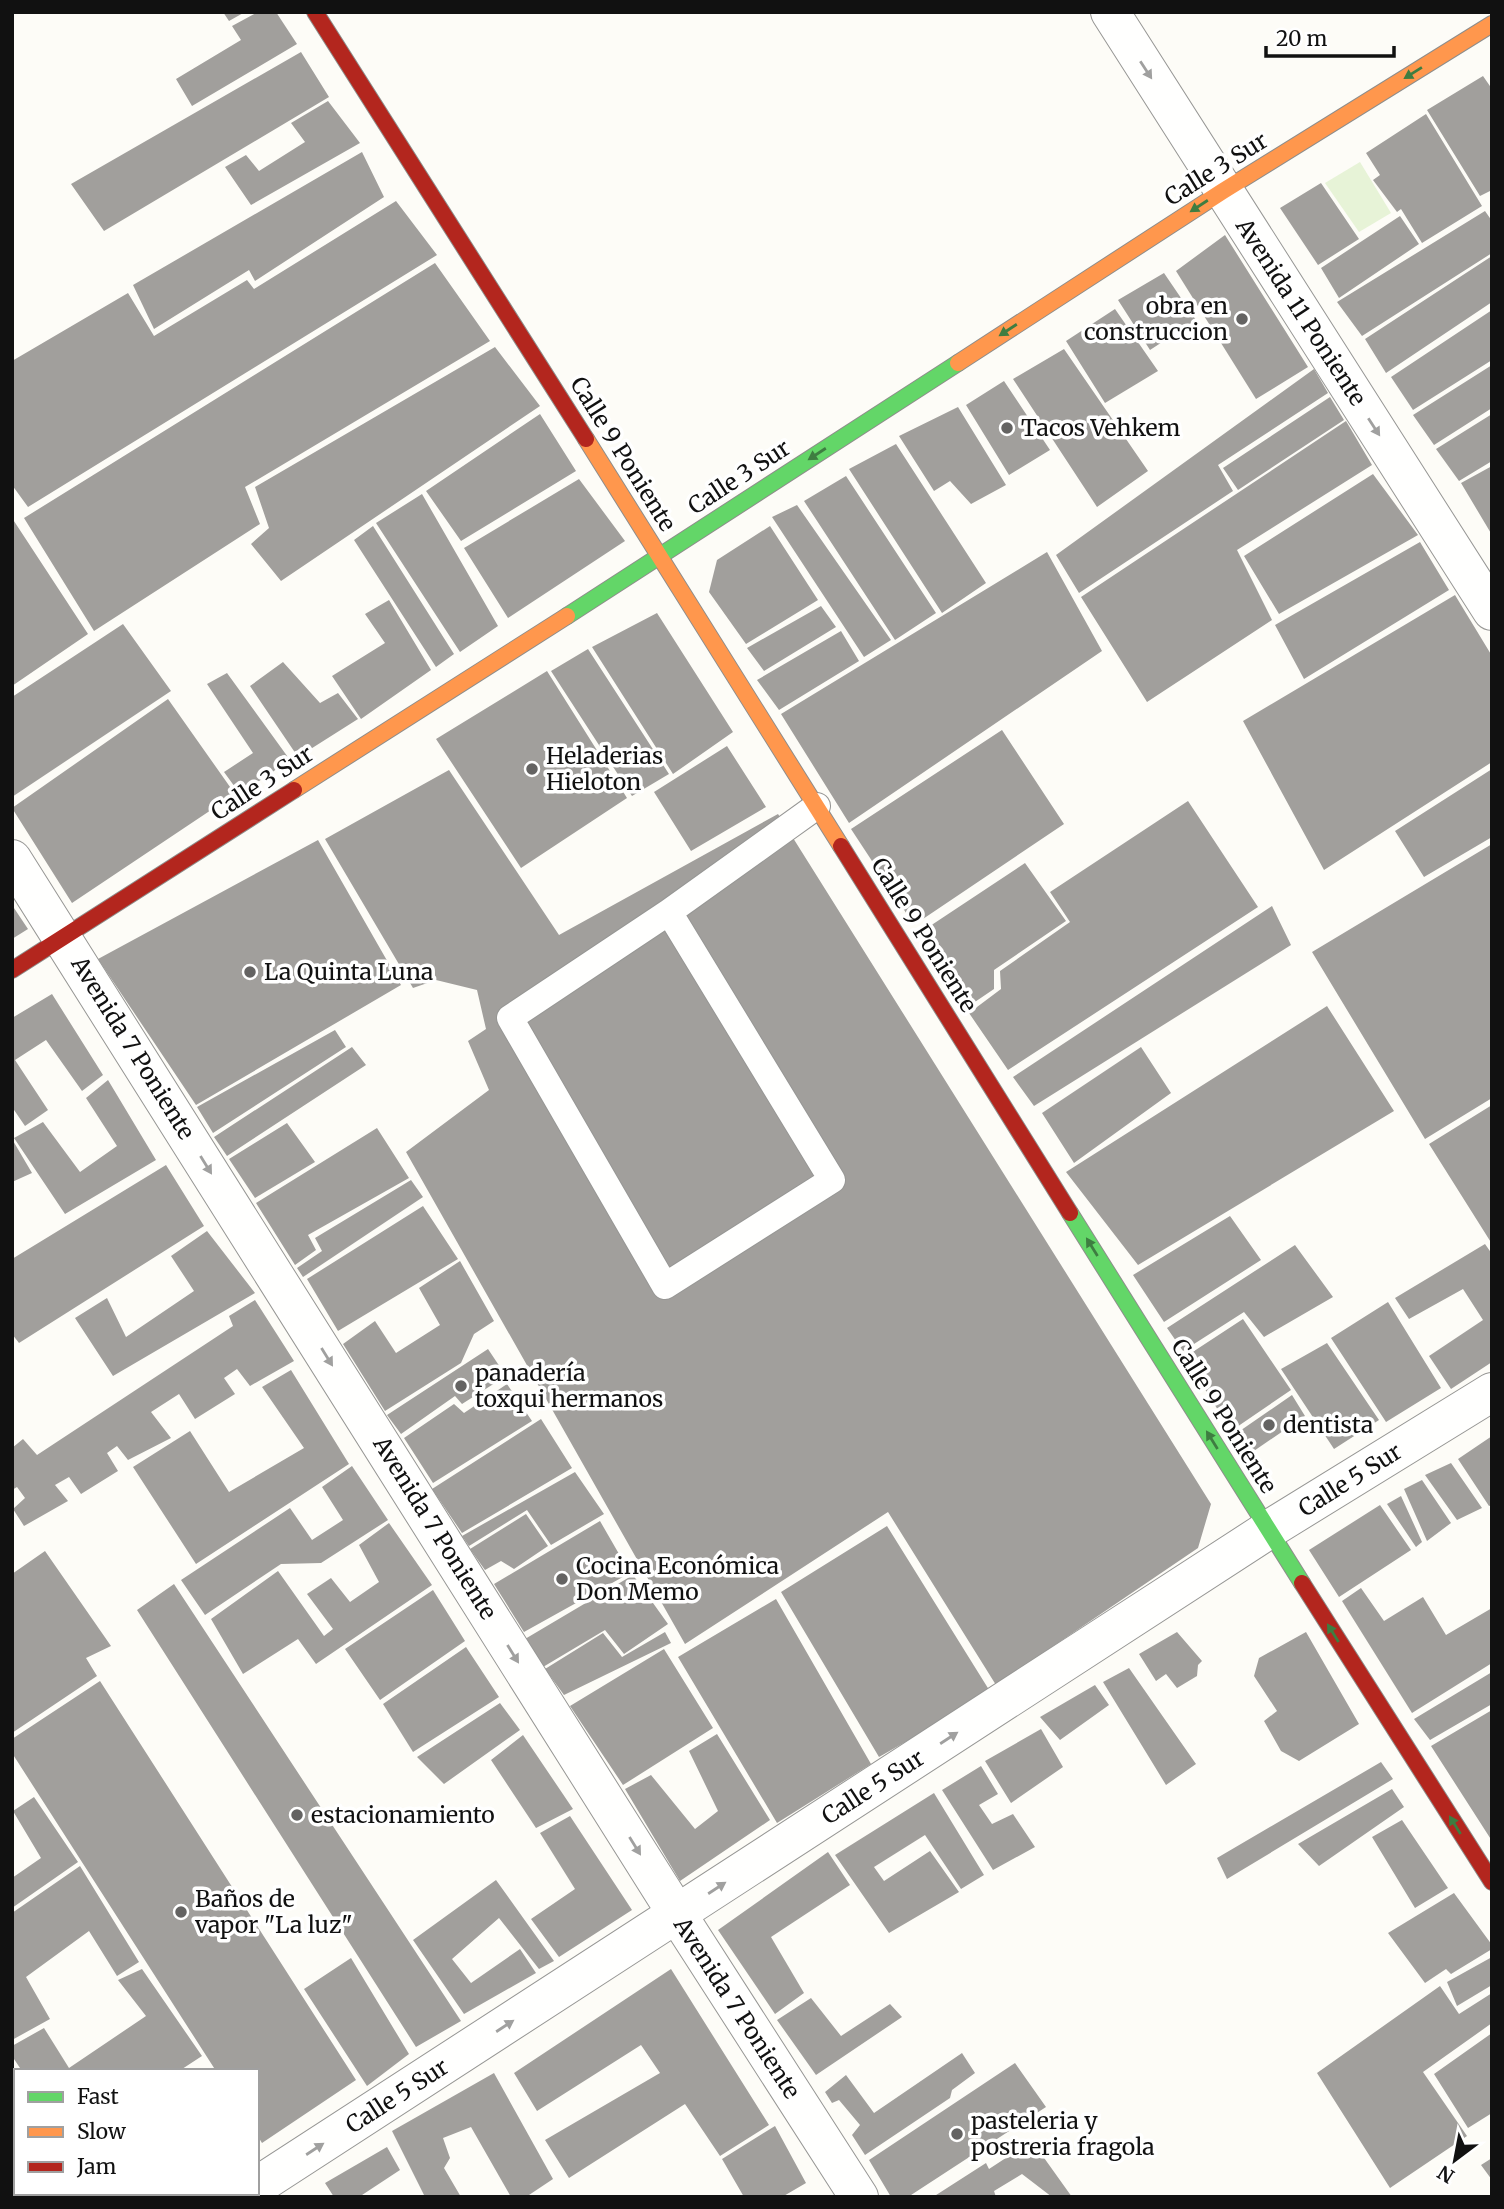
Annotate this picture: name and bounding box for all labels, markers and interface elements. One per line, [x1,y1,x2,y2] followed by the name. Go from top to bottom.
[1266,14,1394,58] scale bar
[1276,25,1328,52] text: 20 m
[1140,60,1153,79] one-way arrow
[1403,66,1423,79] one-way arrow
[1159,126,1273,212] street label: Calle 3 Sur
[1189,200,1209,213] one-way arrow
[1230,212,1373,411] street label: Avenida 11 Poniente
[1084,291,1228,346] place label: obra en construccion
[1234,311,1250,327] marker: obra en construccion
[999,323,1018,336] one-way arrow
[564,371,683,536] street label: Calle 9 Poniente
[1021,413,1181,442] place label: Tacos Vehkem
[1368,417,1381,436] one-way arrow
[999,420,1015,436] marker: Tacos Vehkem
[682,433,795,520] street label: Calle 3 Sur
[808,447,827,460] one-way arrow
[205,739,318,826] street label: Calle 3 Sur
[546,741,663,796] place label: Heladerias Hieloton
[524,761,540,777] marker: Heladerias Hieloton
[865,852,984,1017] street label: Calle 9 Poniente
[65,950,201,1145] street label: Avenida 7 Poniente
[264,957,433,986] place label: La Quinta Luna
[242,964,258,980] marker: La Quinta Luna
[199,1155,212,1174] one-way arrow
[1085,1237,1098,1257] one-way arrow
[1165,1333,1284,1498] street label: Calle 9 Poniente
[320,1348,333,1367] one-way arrow
[475,1358,663,1413] place label: panadería toxqui hermanos
[453,1378,469,1394] marker: panadería toxqui hermanos
[1283,1410,1373,1439] place label: dentista
[1261,1417,1277,1433] marker: dentista
[367,1430,503,1625] street label: Avenida 7 Poniente
[1206,1430,1219,1450] one-way arrow
[1293,1436,1407,1523] street label: Calle 5 Sur
[576,1551,779,1606] place label: Cocina Económica Don Memo
[554,1571,570,1587] marker: Cocina Económica Don Memo
[1327,1623,1340,1642] one-way arrow
[507,1644,520,1663] one-way arrow
[939,1731,958,1744] one-way arrow
[816,1743,929,1830] street label: Calle 5 Sur
[311,1800,495,1829] place label: estacionamiento
[289,1807,305,1823] marker: estacionamiento
[1449,1815,1462,1834] one-way arrow
[628,1836,641,1856] one-way arrow
[707,1882,727,1895] one-way arrow
[194,1884,353,1939] place label: Baños de vapor "La luz"
[173,1904,189,1920] marker: Baños de vapor "La luz"
[667,1911,807,2104] street label: Avenida 7 Poniente
[496,2019,515,2032] one-way arrow
[340,2052,453,2139] street label: Calle 5 Sur
[14,2069,259,2195] legend
[77,2083,119,2110] text: Fast
[971,2106,1155,2161] place label: pasteleria y postreria fragola
[77,2118,126,2145] text: Slow
[1420,2125,1490,2195] north arrow
[949,2126,965,2142] marker: pasteleria y postreria fragola
[305,2143,324,2156] one-way arrow
[76,2153,116,2180] text: Jam
[1433,2160,1459,2189] text: N

